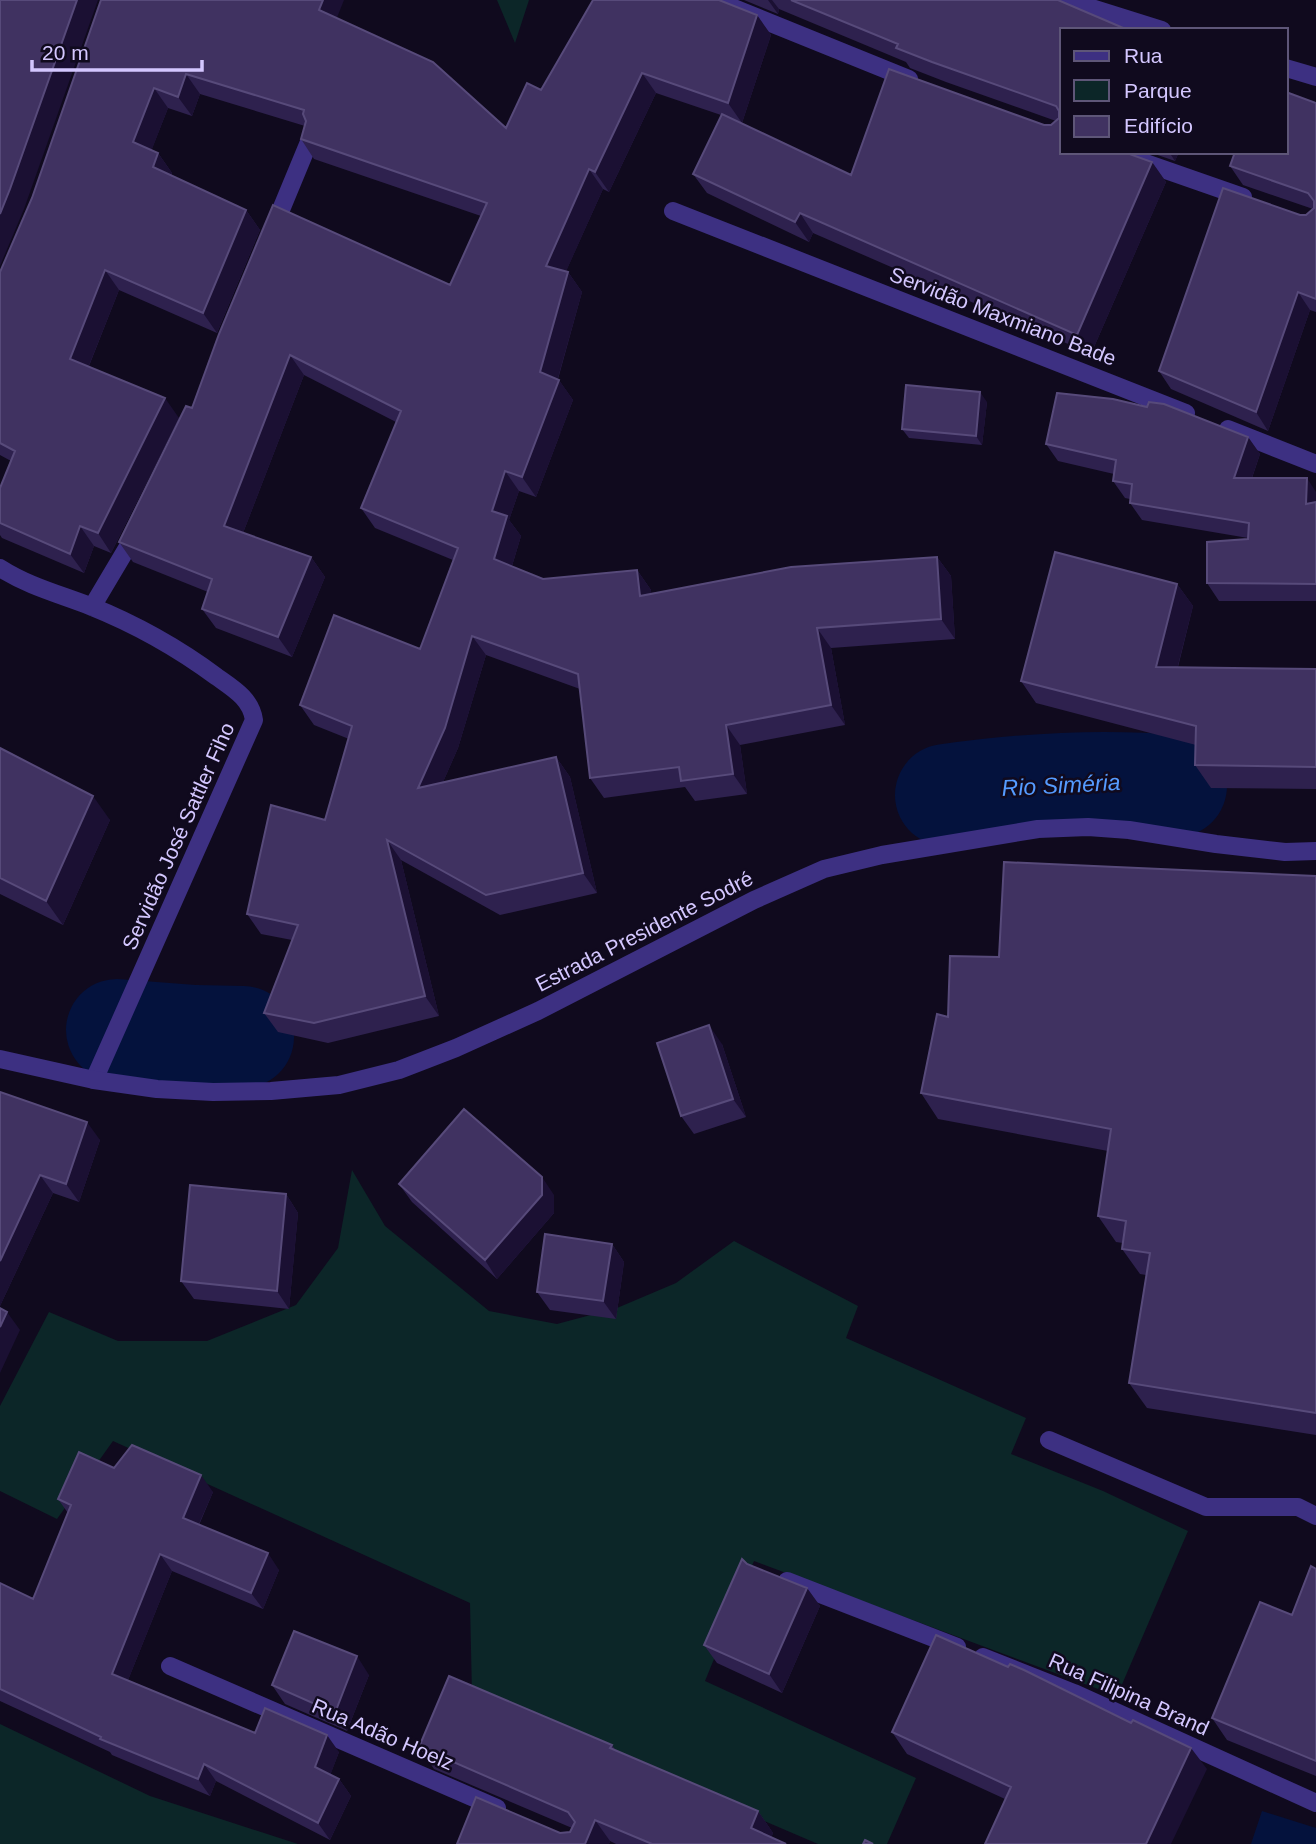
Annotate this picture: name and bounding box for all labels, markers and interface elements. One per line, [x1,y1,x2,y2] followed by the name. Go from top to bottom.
[32,28,201,72] scale bar
[1060,28,1288,154] legend
[42,41,89,64] text: 20 m
[1124,44,1163,67] text: Rua
[1124,79,1192,102] text: Parque
[1124,114,1193,137] text: Edifício
[887,262,1119,370] street label: Servidão Maxmiano Bade
[117,719,239,953] street label: Servidão José Sattler Fiho
[1001,769,1121,801] water label: Rio Siméria
[532,866,756,996] street label: Estrada Presidente Sodré
[1045,1648,1213,1740] street label: Rua Filipina Brand
[309,1694,457,1774] street label: Rua Adão Hoelz

